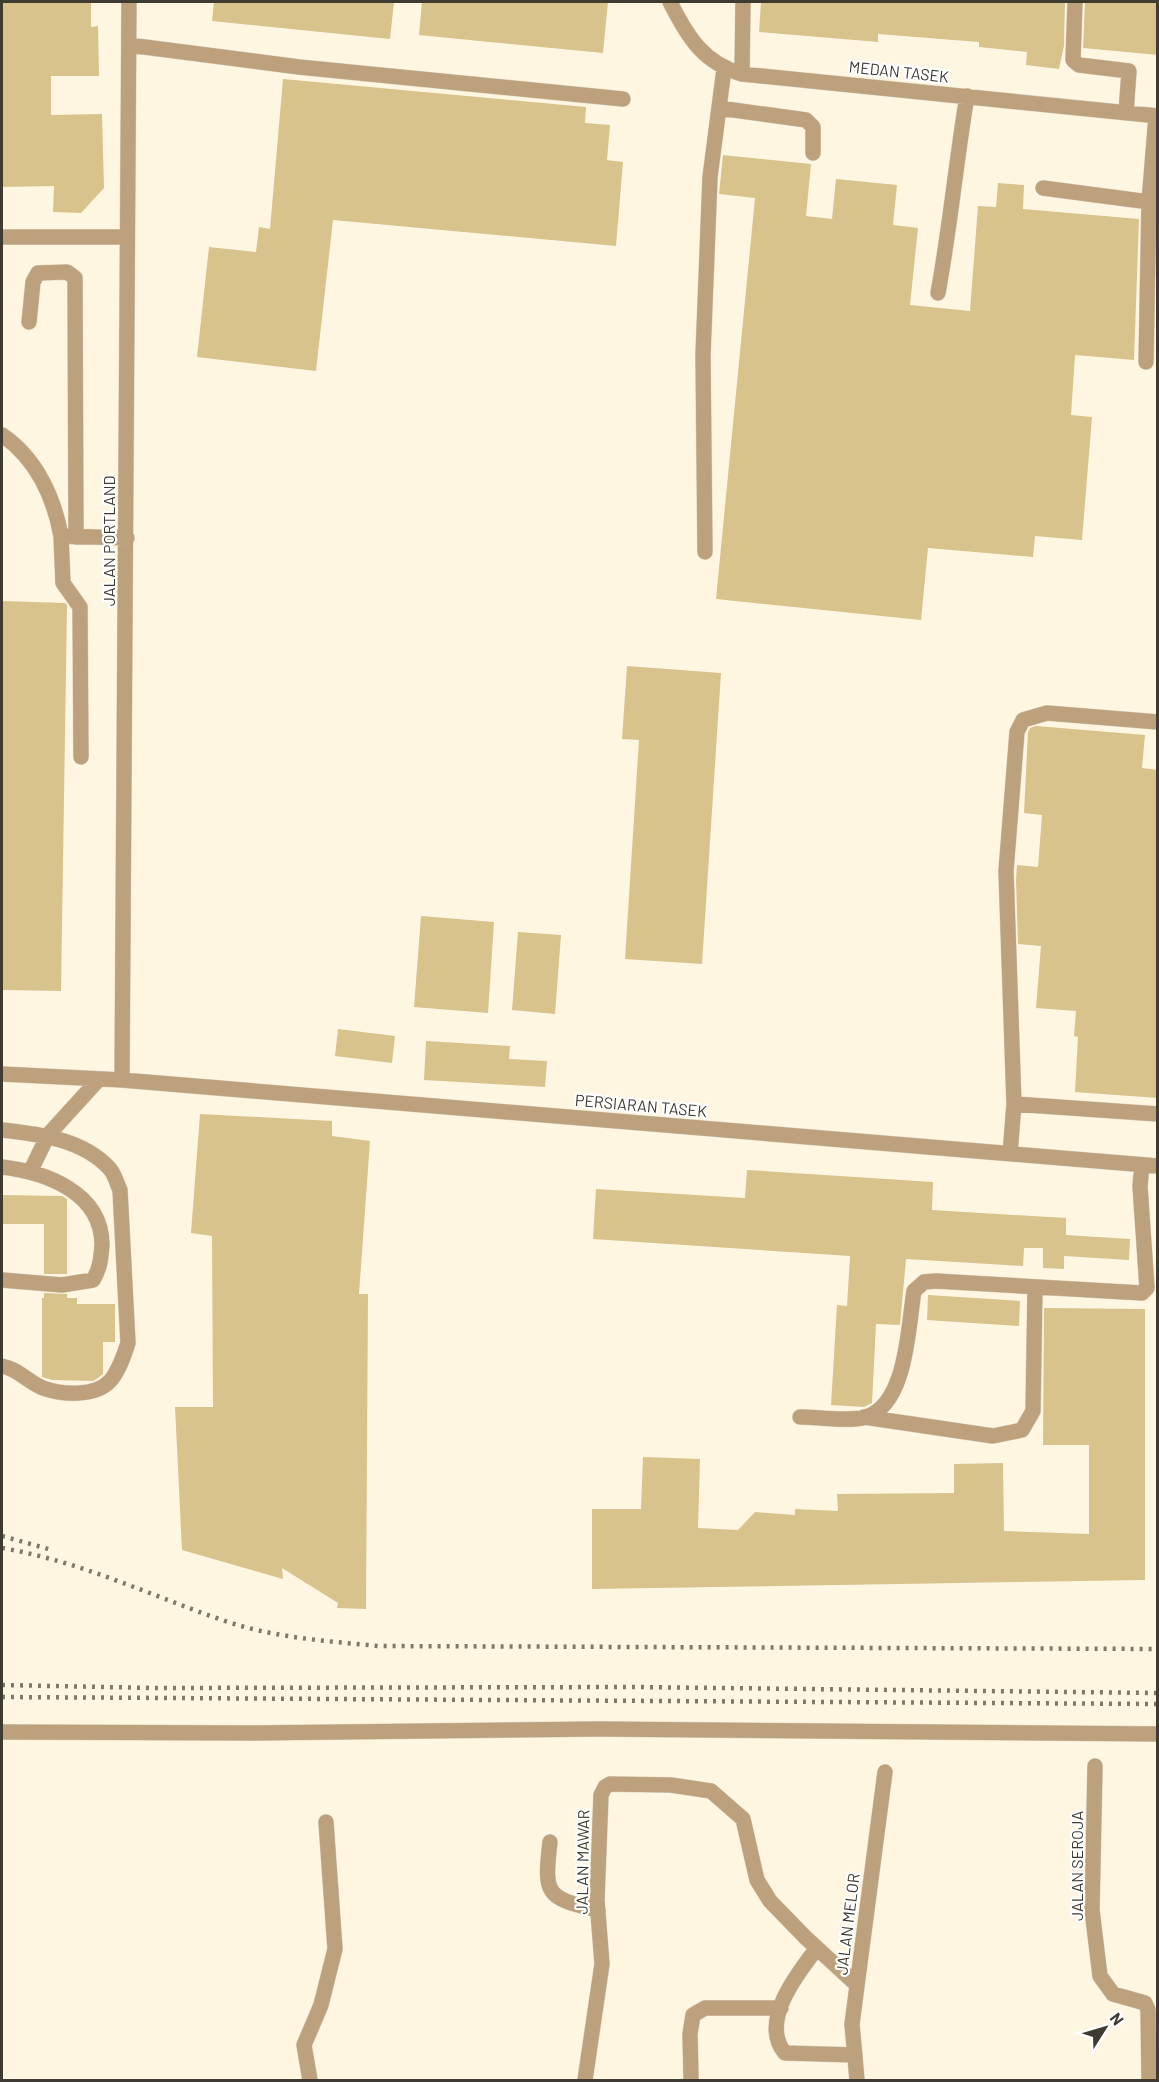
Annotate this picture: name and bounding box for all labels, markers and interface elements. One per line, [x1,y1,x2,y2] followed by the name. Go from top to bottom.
[848,56,950,86] street label: MEDAN TASEK
[99,476,118,606] street label: JALAN PORTLAND
[574,1090,708,1120] street label: PERSIARAN TASEK
[572,1809,592,1915] street label: JALAN MAWAR
[1067,1811,1086,1921] street label: JALAN SEROJA
[831,1872,863,1976] street label: JALAN MELOR
[1075,1998,1135,2058] north arrow
[1107,2009,1128,2029] text: N

